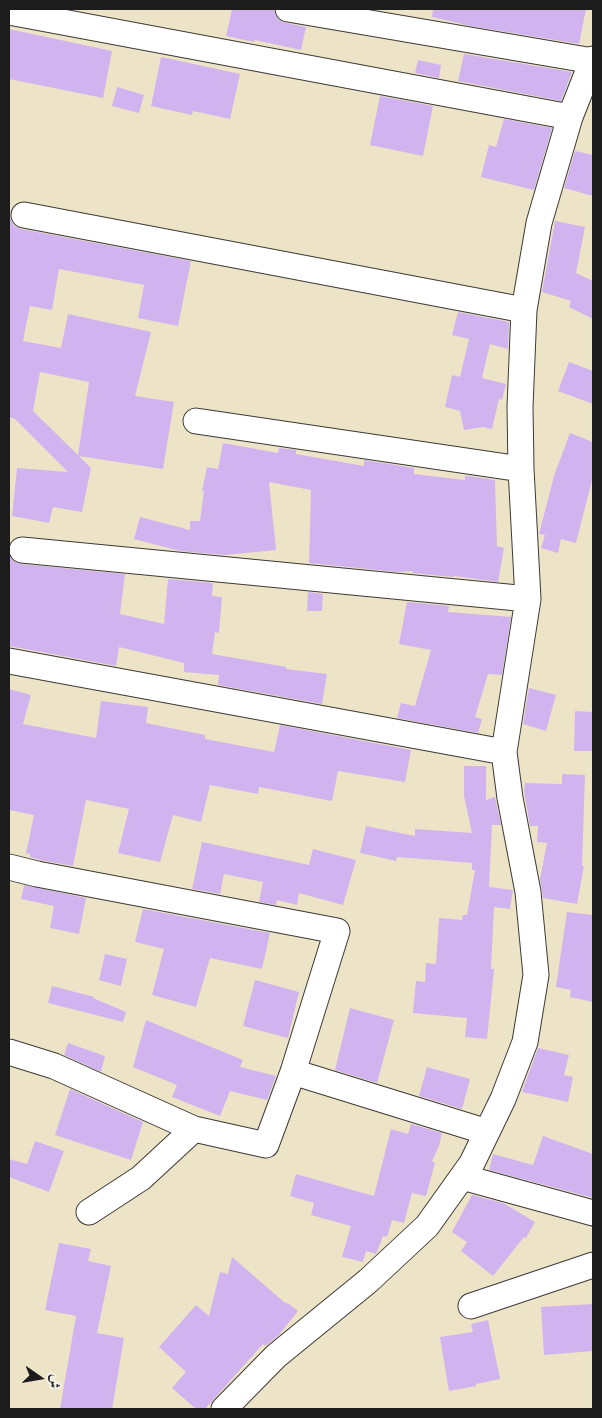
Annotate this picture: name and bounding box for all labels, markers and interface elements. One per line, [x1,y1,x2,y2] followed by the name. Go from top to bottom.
[15,1353,65,1403] north arrow
[45,1373,65,1390] text: ش

